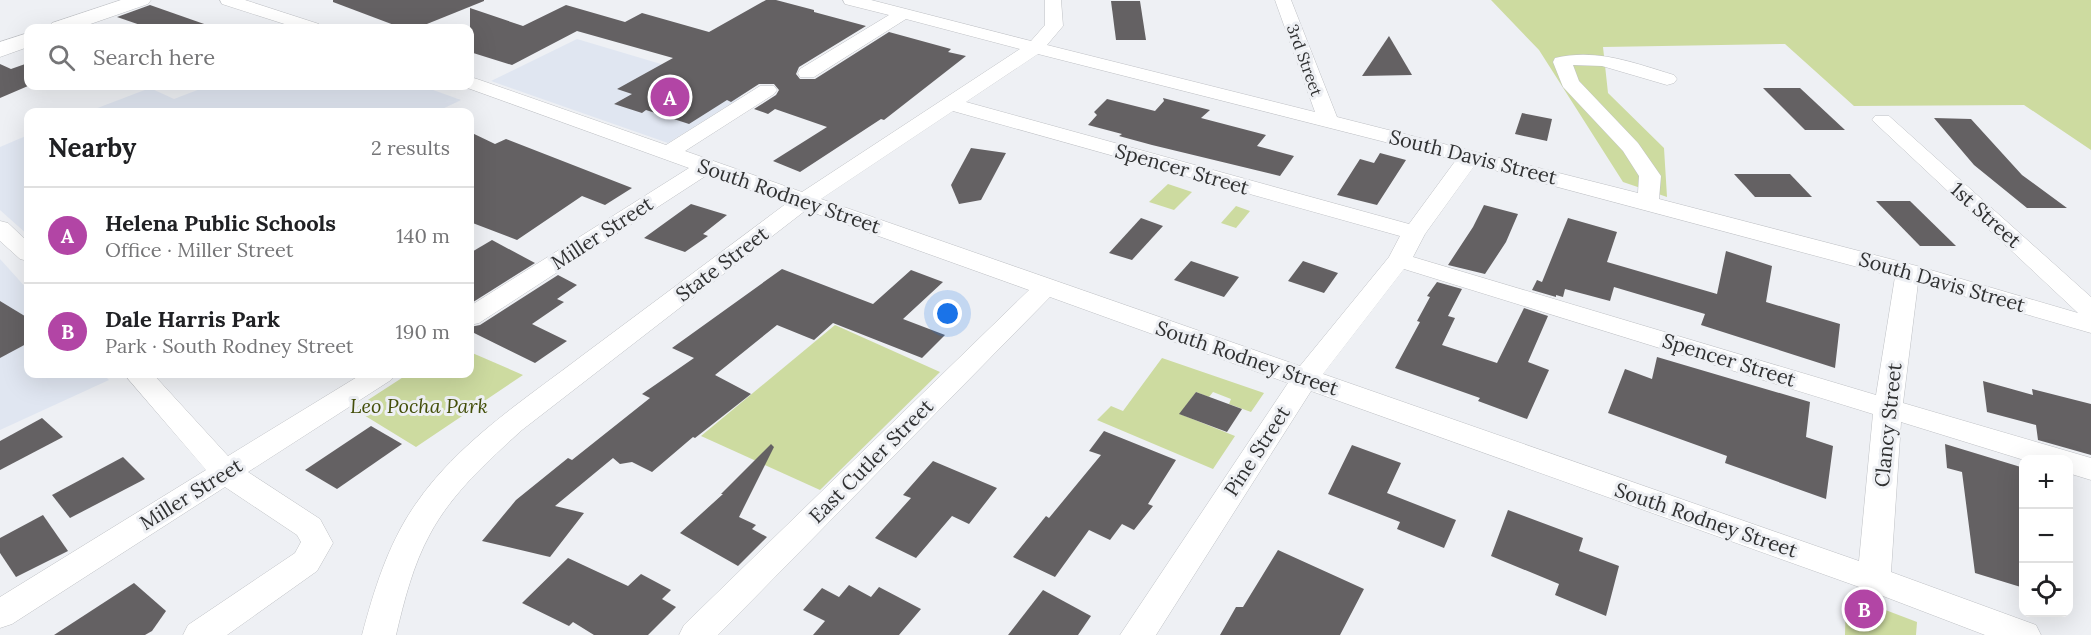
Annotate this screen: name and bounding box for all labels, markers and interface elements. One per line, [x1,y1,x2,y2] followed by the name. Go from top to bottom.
[1283,21,1327,99] street label: 3rd Street
[24,24,474,90] search box
[45,41,78,74] icon: search
[93,43,215,71] text: Search here
[650,74,690,120] pin: A
[1387,124,1560,189] street label: South Davis Street
[48,131,136,164] text: Nearby
[371,135,450,160] text: 2 results
[1112,137,1252,200] street label: Spencer Street
[695,153,884,239] street label: South Rodney Street
[1946,176,2027,253] street label: 1st Street
[546,190,658,275] street label: Miller Street
[105,209,336,237] text: Helena Public Schools
[670,220,773,307] street label: State Street
[61,223,74,248] text: A
[396,223,450,248] text: 140 m
[105,237,294,262] text: Office · Miller Street
[1856,246,2028,317] street label: South Davis Street
[933,299,962,328] your location
[105,305,280,333] text: Dale Harris Park
[1153,315,1342,401] street label: South Rodney Street
[61,319,74,344] text: B
[396,319,450,344] text: 190 m
[1659,327,1799,392] street label: Spencer Street
[105,333,354,358] text: Park · South Rodney Street
[1869,361,1906,488] street label: Clancy Street
[350,393,488,418] park label: Leo Pocha Park
[803,393,938,528] street label: East Cutler Street
[1218,401,1295,501] street label: Pine Street
[135,452,247,535] street label: Miller Street
[2019,455,2073,617] map controls
[2019,455,2073,509] button: +
[1612,477,1801,563] street label: South Rodney Street
[2019,509,2073,563] button: −
[2019,563,2073,617] button: locate
[1844,586,1884,632] pin: B

